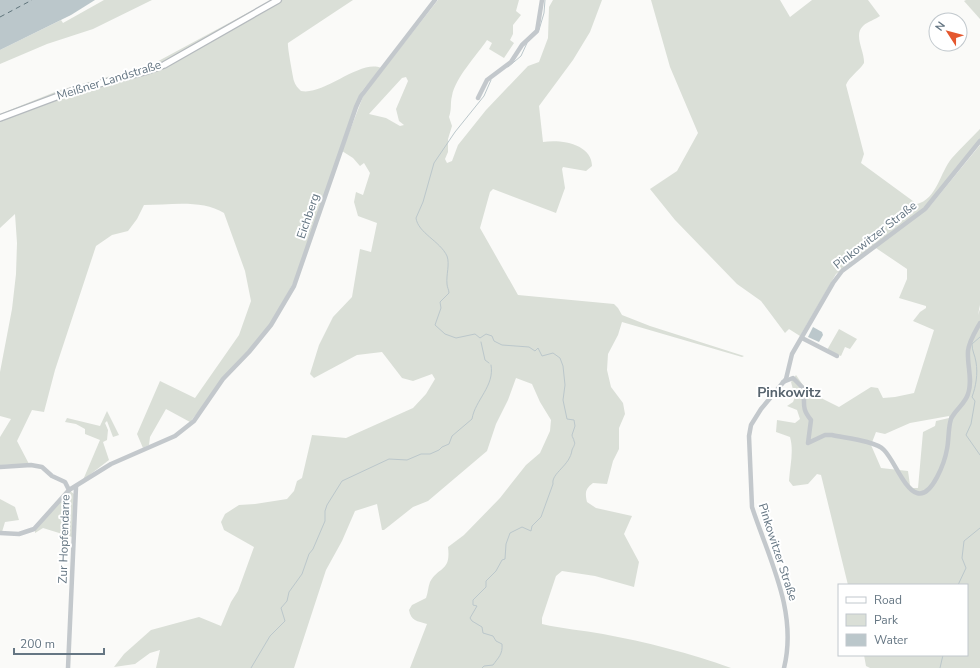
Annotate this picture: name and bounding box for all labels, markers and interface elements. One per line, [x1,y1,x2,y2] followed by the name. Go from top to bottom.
[928,12,968,52] north arrow
[932,19,949,34] text: N
[55,57,163,103] street label: Meißner Landstraße
[293,191,323,241] street label: Eichberg
[830,197,920,273] street label: Pinkowitzer Straße
[757,383,821,402] district label: Pinkowitz
[54,494,74,584] street label: Zur Hopfendarre
[755,501,801,603] street label: Pinkowitzer Straße
[838,584,968,656] legend
[874,592,902,608] text: Road
[874,612,899,628] text: Park
[14,630,104,656] scale bar
[874,632,908,648] text: Water
[20,636,55,652] text: 200 m

